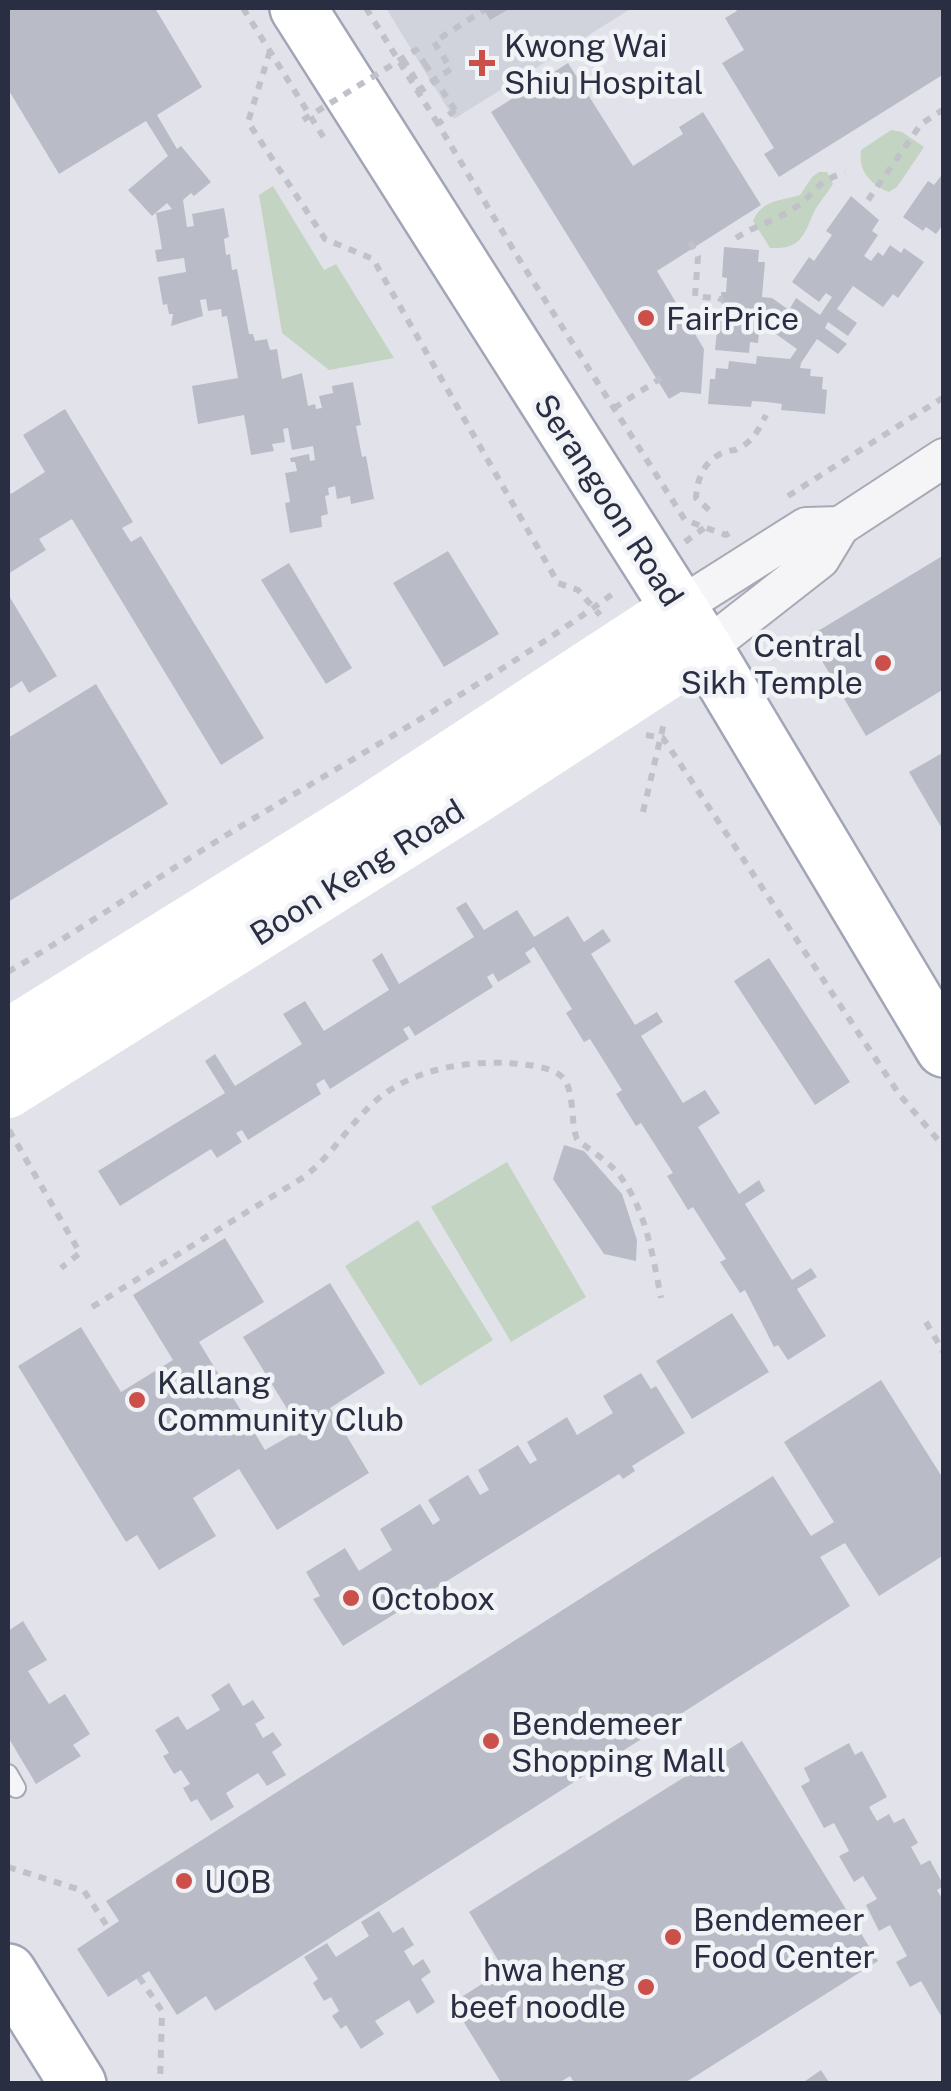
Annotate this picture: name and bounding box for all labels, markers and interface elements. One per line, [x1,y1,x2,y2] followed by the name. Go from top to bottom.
[504,27,703,101] place label: Kwong Wai Shiu Hospital
[469,50,495,76] marker: Kwong Wai Shiu Hospital
[666,300,799,337] place label: FairPrice
[635,307,657,329] marker: FairPrice
[527,387,691,613] street label: Serangoon Road
[681,627,863,701] place label: Central Sikh Temple
[872,652,894,674] marker: Central Sikh Temple
[243,791,471,953] street label: Boon Keng Road
[157,1364,404,1438] place label: Kallang Community Club
[126,1389,148,1411] marker: Kallang Community Club
[371,1580,495,1617] place label: Octobox
[340,1587,362,1609] marker: Octobox
[511,1705,726,1779] place label: Bendemeer Shopping Mall
[480,1730,502,1752] marker: Bendemeer Shopping Mall
[204,1863,271,1900] place label: UOB
[173,1870,195,1892] marker: UOB
[693,1901,875,1975] place label: Bendemeer Food Center
[662,1926,684,1948] marker: Bendemeer Food Center
[450,1951,626,2025] place label: hwa heng beef noodle
[635,1976,657,1998] marker: hwa heng beef noodle

